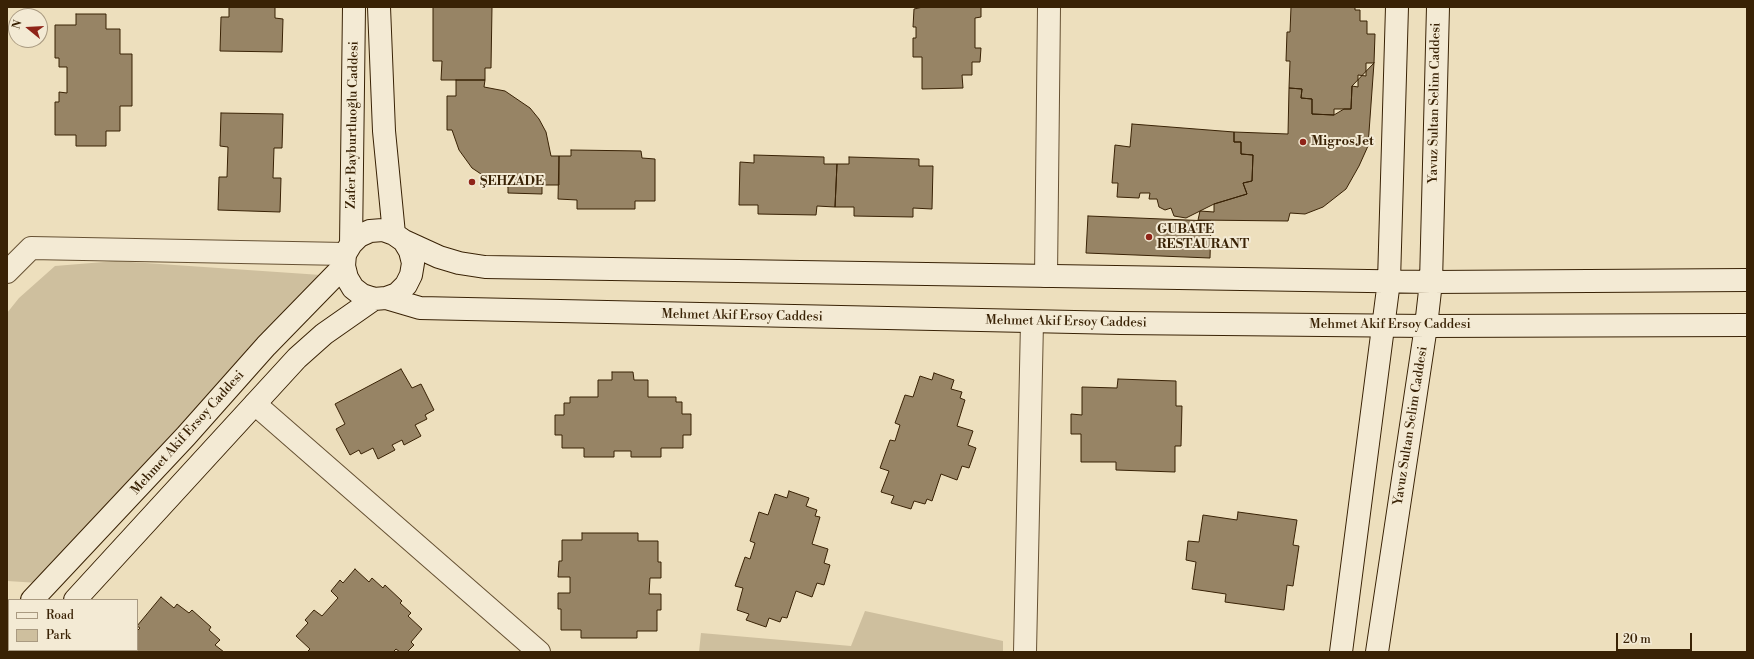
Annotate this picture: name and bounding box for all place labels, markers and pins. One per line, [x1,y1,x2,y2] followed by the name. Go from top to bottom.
[1311,134,1374,150] place label: Migros Jet
[1298,137,1308,147] marker: Migros Jet
[480,174,544,190] place label: ŞEHZADE
[467,177,477,187] marker: ŞEHZADE
[1157,222,1249,253] place label: GUBATE RESTAURANT
[1144,232,1154,242] marker: GUBATE RESTAURANT

